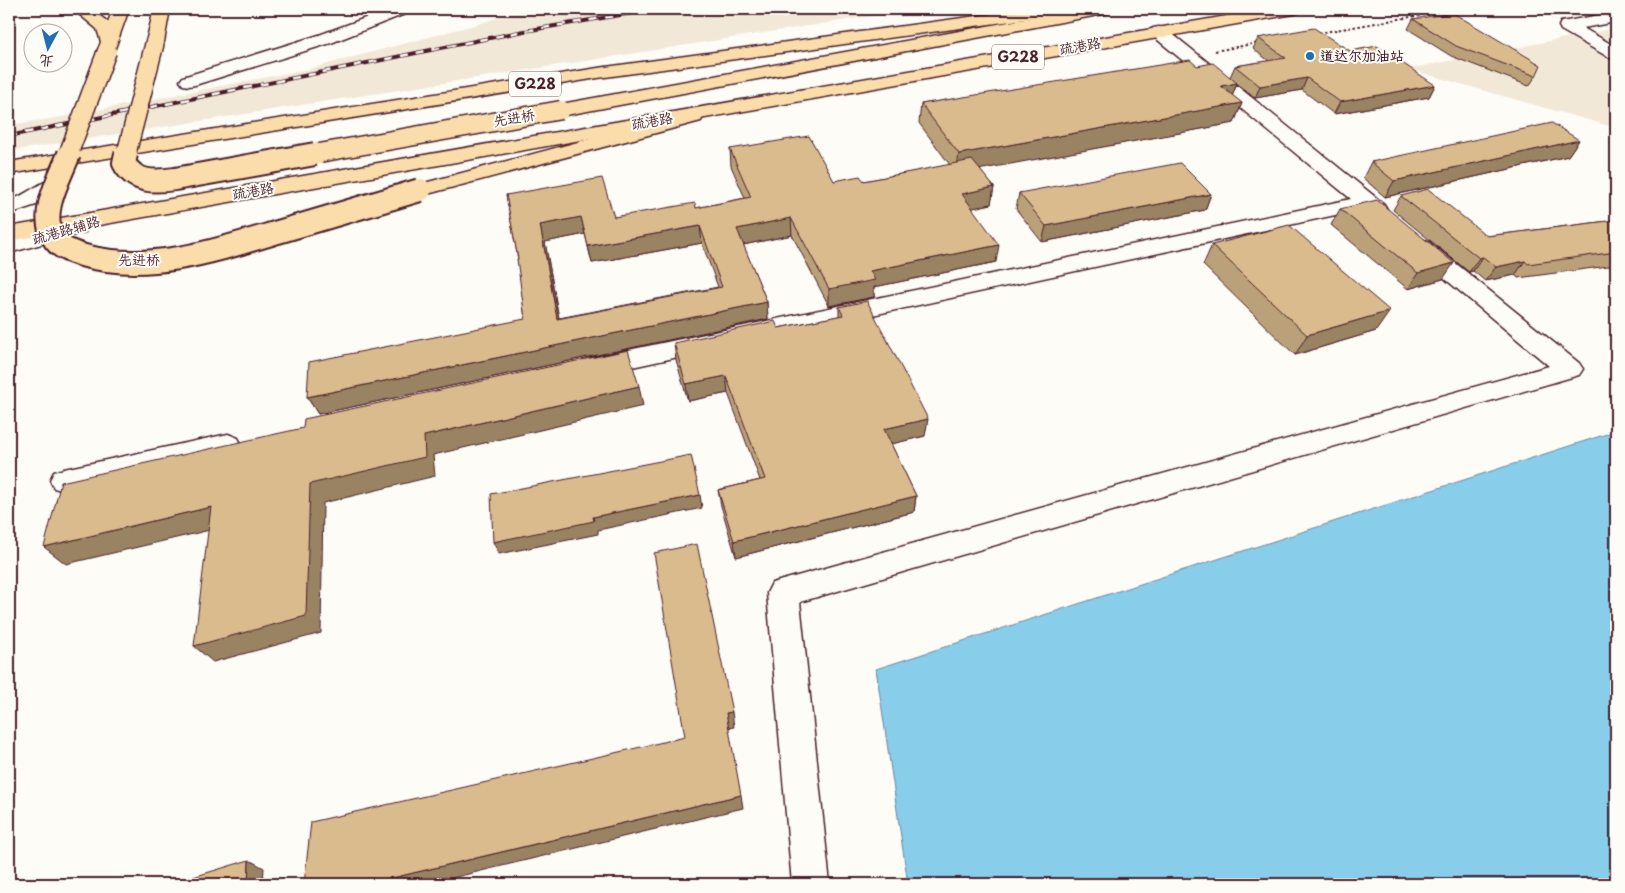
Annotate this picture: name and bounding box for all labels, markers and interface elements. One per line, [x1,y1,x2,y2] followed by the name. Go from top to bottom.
[22,22,72,72] north arrow
[1057,32,1102,59] street label: 疏港路
[992,44,1044,70] road number: G228
[1320,45,1404,66] place label: 道达尔加油站
[38,50,55,73] text: 北
[1304,50,1316,62] marker: 道达尔加油站
[509,72,561,96] road number: G228
[491,104,536,131] street label: 先进桥
[629,107,674,134] street label: 疏港路
[230,177,275,204] street label: 疏港路
[29,210,102,249] street label: 疏港路辅路
[118,249,160,270] street label: 先进桥

